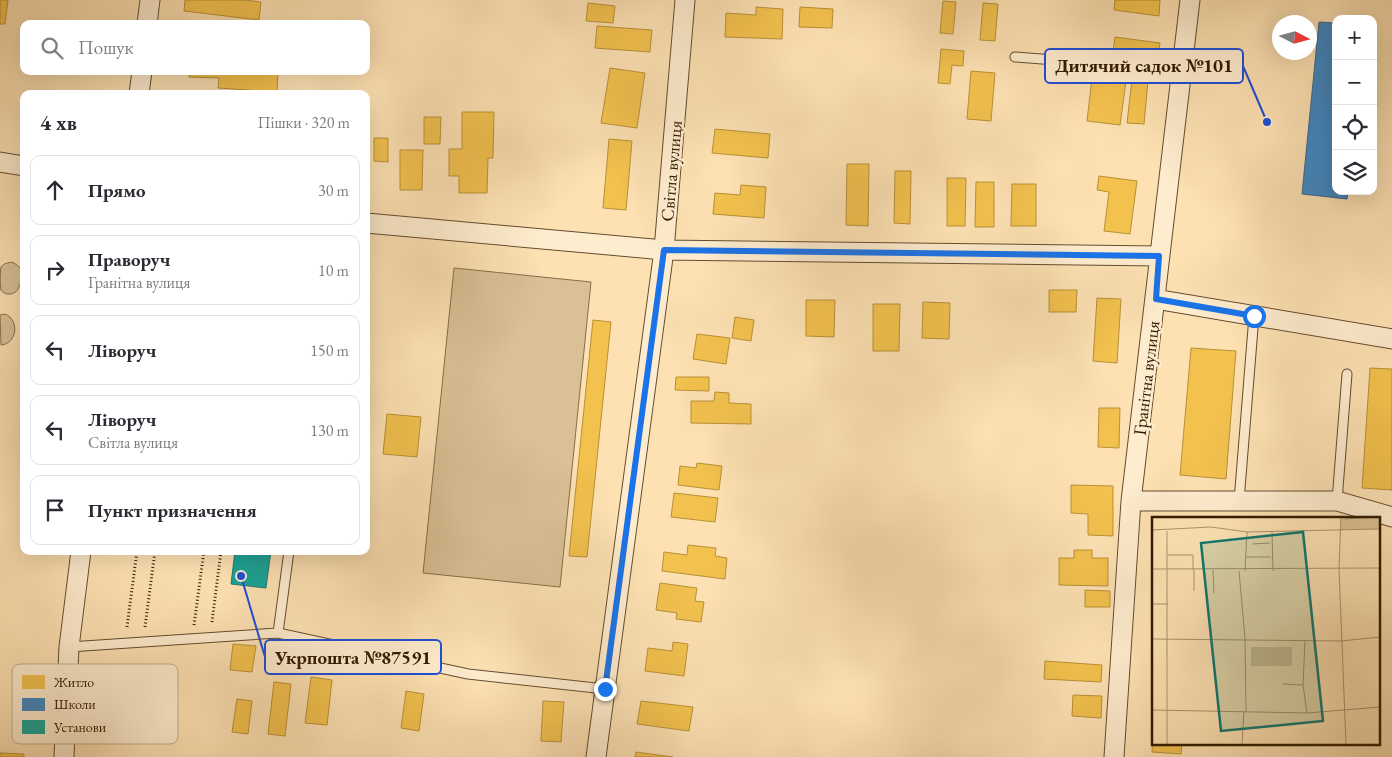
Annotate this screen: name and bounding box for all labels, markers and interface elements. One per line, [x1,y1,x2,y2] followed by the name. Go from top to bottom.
[1272,15,1317,60] north arrow
[1332,15,1377,195] map controls
[1332,15,1377,60] button: +
[20,20,370,75] search box
[38,34,66,62] icon: search
[78,35,134,60] text: Пошук
[1045,49,1243,83] callout: Дитячий садок №101
[1055,53,1233,78] text: Дитячий садок №101
[1332,60,1377,105] button: −
[1332,105,1377,150] button: locate
[40,109,77,136] text: 4 хв
[257,112,350,133] text: Пішки · 320 m
[655,119,687,223] street label: Світла вулиця
[1332,150,1377,195] button: layers
[41,176,69,204] icon: ahead
[88,178,146,203] text: Прямо
[318,180,349,201] text: 30 m
[88,247,170,272] text: Праворуч
[41,256,69,284] icon: right
[318,260,349,281] text: 10 m
[88,272,190,293] text: Гранітна вулиця
[1243,305,1266,328] route start
[1128,319,1164,437] street label: Гранітна вулиця
[41,336,69,364] icon: left
[88,338,156,363] text: Ліворуч
[310,340,349,361] text: 150 m
[88,407,156,432] text: Ліворуч
[41,416,69,444] icon: left
[310,420,349,441] text: 130 m
[88,432,178,453] text: Світла вулиця
[41,496,69,524] icon: arrive
[88,498,257,523] text: Пункт призначення
[1152,517,1380,744] inset map
[265,640,441,674] callout: Укрпошта №87591
[274,645,431,670] text: Укрпошта №87591
[12,664,178,744] legend
[53,673,94,691] text: Житло
[594,678,617,701] route end
[54,695,96,713] text: Школи
[53,718,107,736] text: Установи

